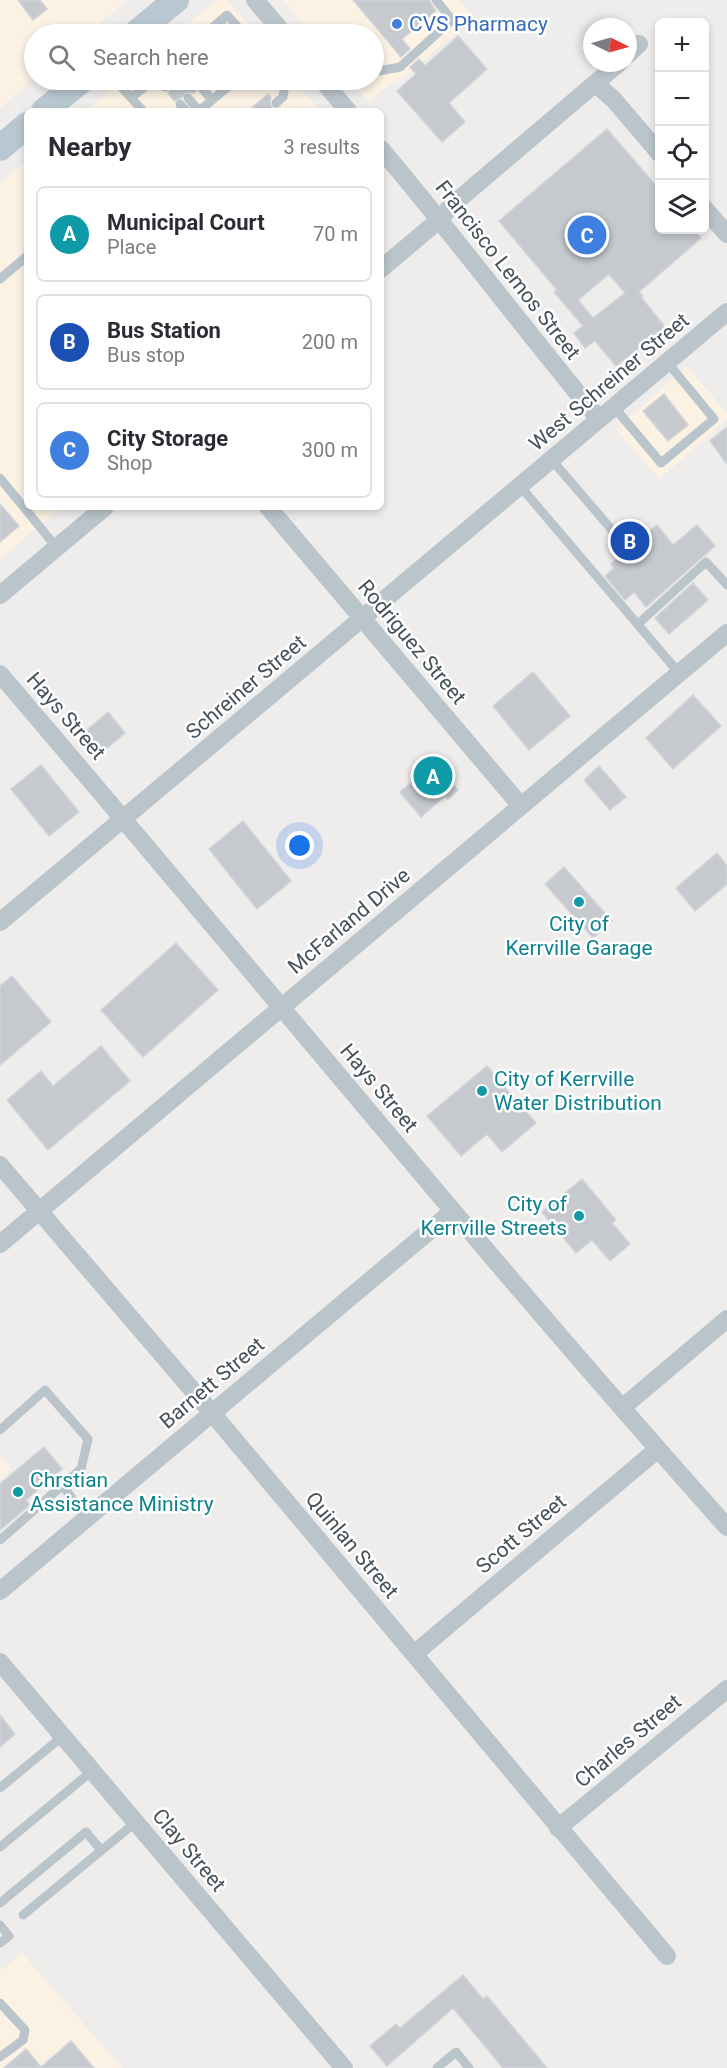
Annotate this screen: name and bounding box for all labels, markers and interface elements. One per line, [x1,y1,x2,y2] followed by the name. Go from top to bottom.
[409,12,548,36] place label: CVS Pharmacy
[390,17,404,31] marker: CVS Pharmacy
[583,18,637,72] north arrow
[655,18,709,234] map controls
[655,18,709,72] button: +
[24,24,384,90] search box
[45,41,78,74] icon: search
[93,45,209,70] text: Search here
[655,72,709,126] button: −
[655,126,709,180] button: locate
[48,132,131,162] text: Nearby
[284,135,360,159] text: 3 results
[431,176,585,364] street label: Francisco Lemos Street
[655,180,709,234] button: layers
[107,210,265,235] text: Municipal Court
[568,212,606,258] pin: C
[63,222,76,246] text: A
[313,222,358,246] text: 70 m
[107,235,156,259] text: Place
[524,308,694,456] street label: West Schreiner Street
[107,318,221,343] text: Bus Station
[63,330,76,354] text: B
[302,330,358,354] text: 200 m
[107,343,185,367] text: Bus stop
[107,426,228,451] text: City Storage
[63,438,76,462] text: C
[302,438,358,462] text: 300 m
[107,451,153,475] text: Shop
[610,518,650,564] pin: B
[353,575,471,709] street label: Rodriguez Street
[181,630,311,744] street label: Schreiner Street
[22,668,110,765] street label: Hays Street
[414,754,452,798] pin: A
[285,831,314,860] your location
[283,863,415,979] street label: McFarland Drive
[572,895,586,909] marker: City of Kerrville Garage
[505,912,653,960] place label: City of Kerrville Garage
[335,1039,423,1137] street label: Hays Street
[494,1067,662,1115] place label: City of Kerrville Water Distribution
[475,1084,489,1098] marker: City of Kerrville Water Distribution
[420,1192,568,1240] place label: City of Kerrville Streets
[572,1209,586,1223] marker: City of Kerrville Streets
[155,1332,269,1434] street label: Barnett Street
[30,1468,214,1516] place label: Chrstian Assistance Ministry
[11,1485,25,1499] marker: Chrstian Assistance Ministry
[301,1487,404,1603] street label: Quinlan Street
[471,1489,571,1578] street label: Scott Street
[570,1689,686,1792] street label: Charles Street
[147,1804,231,1896] street label: Clay Street

